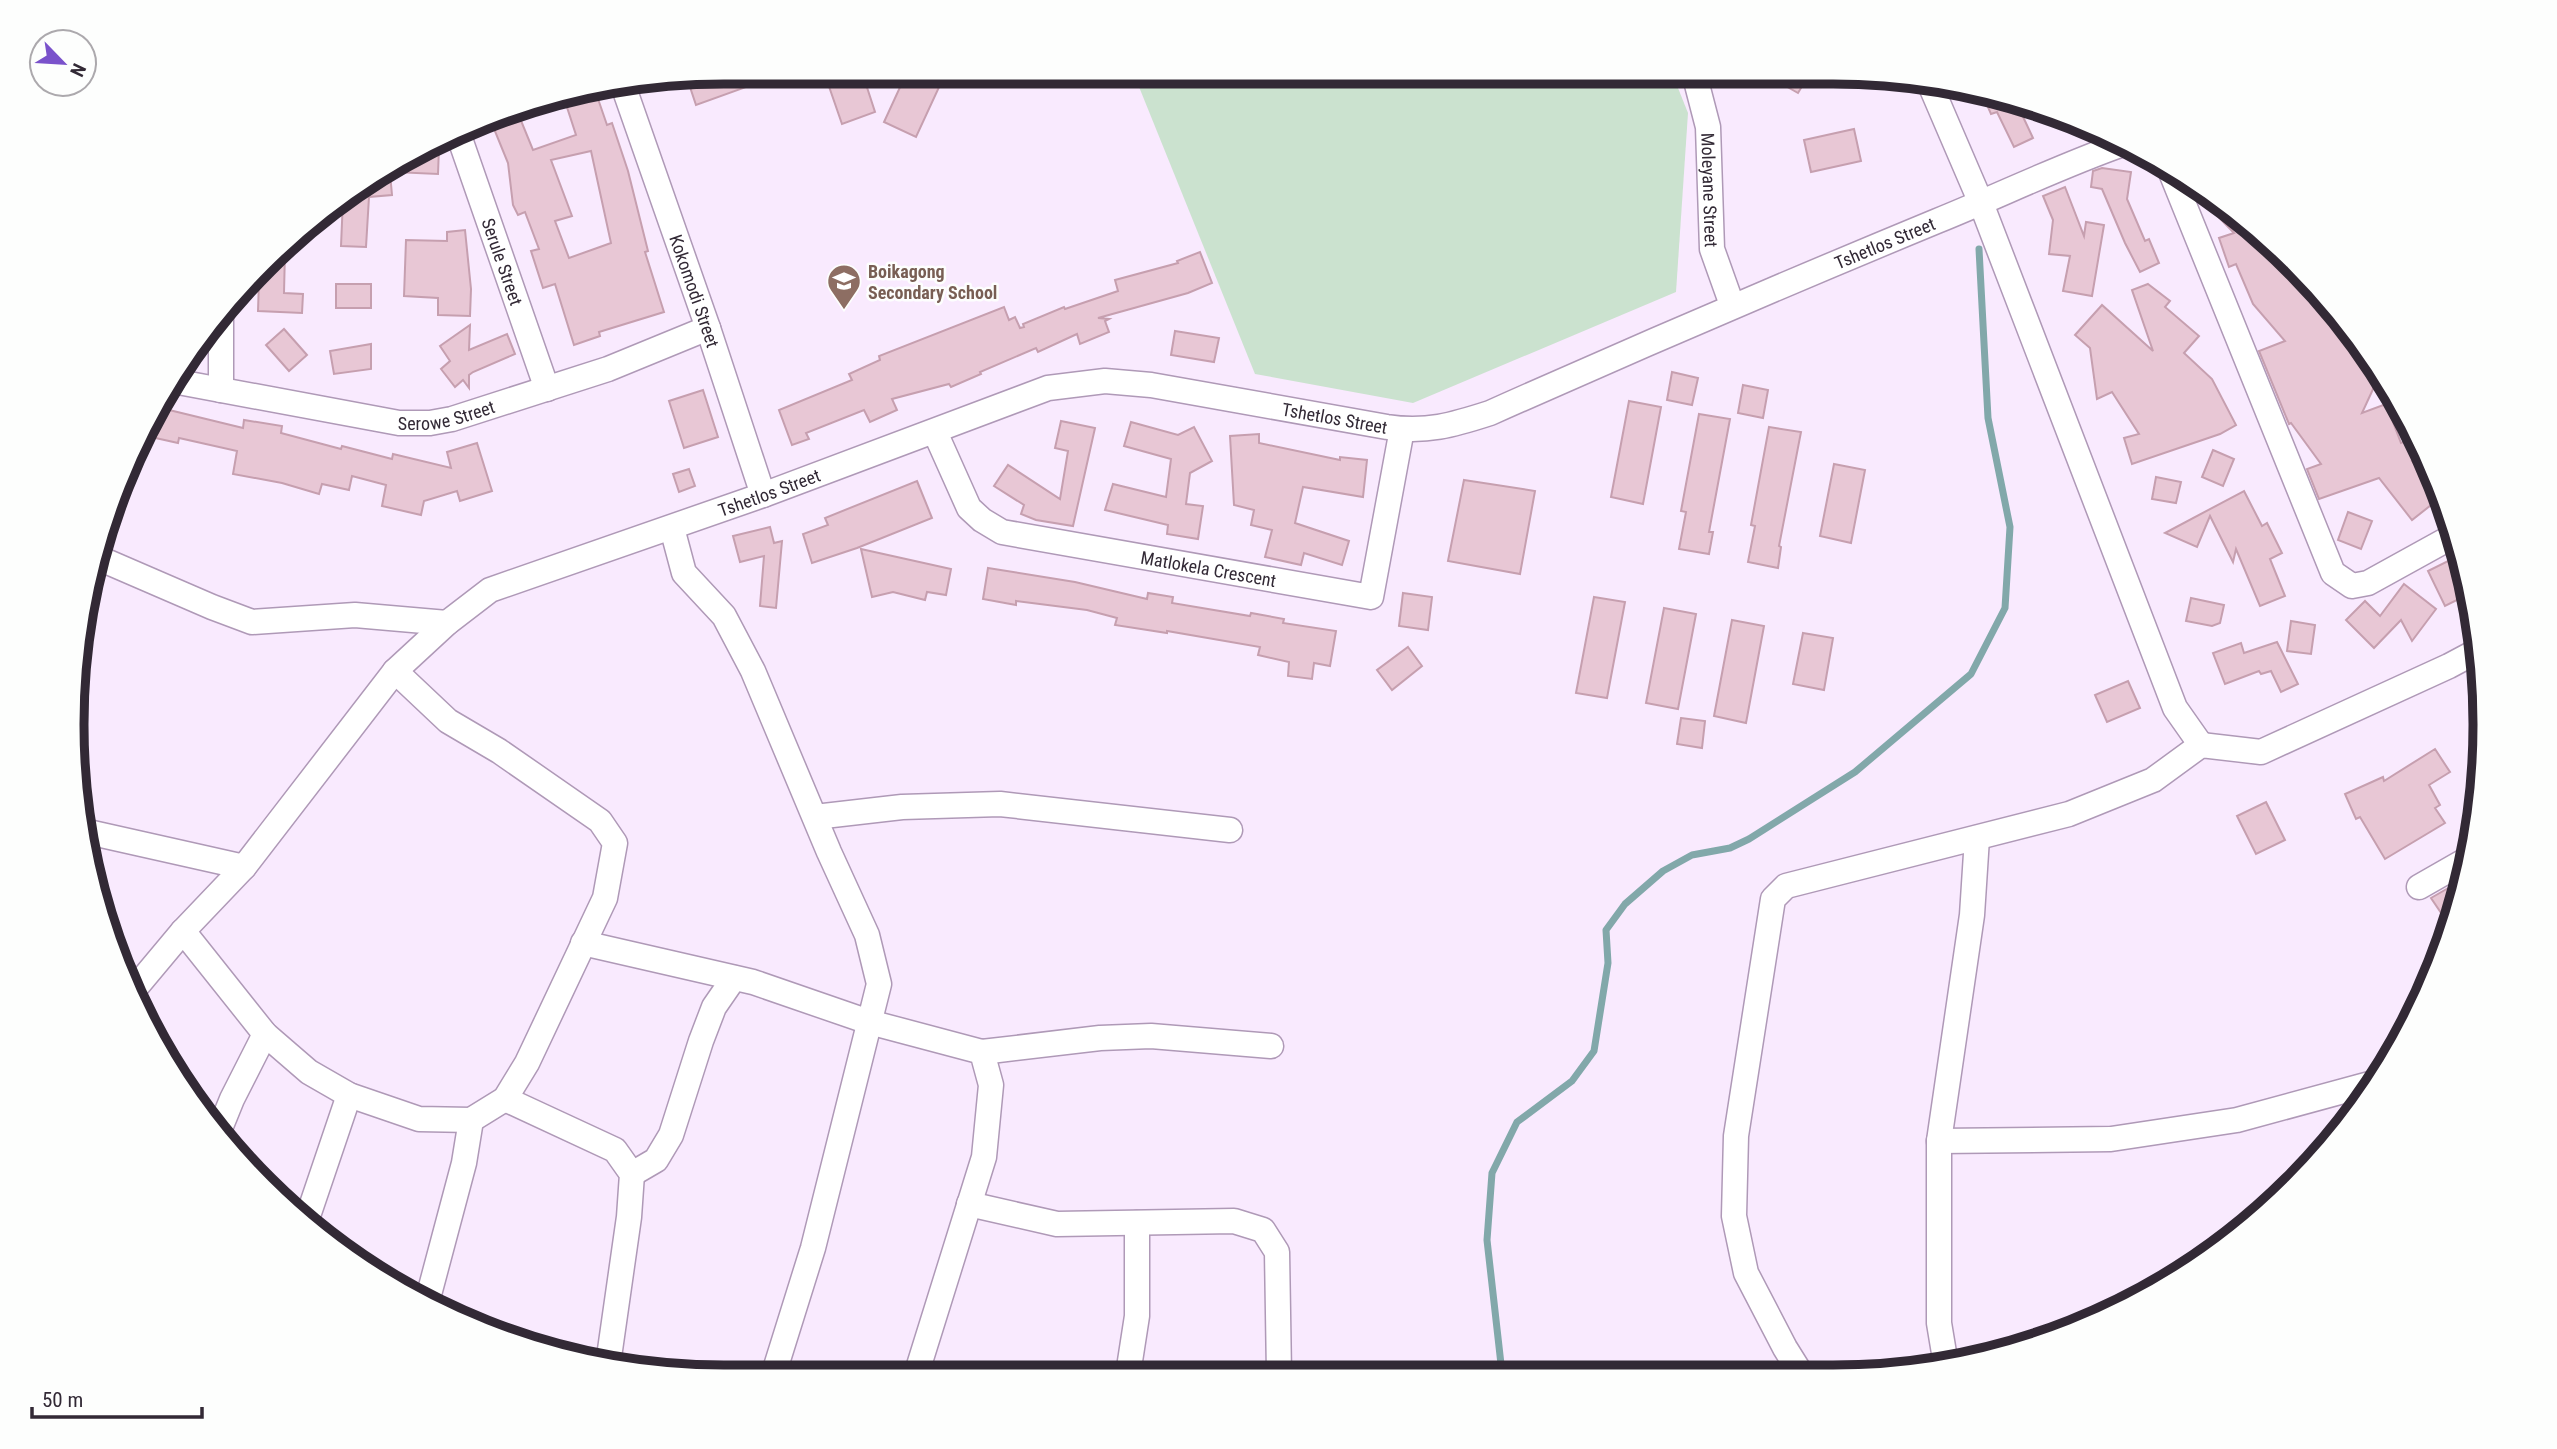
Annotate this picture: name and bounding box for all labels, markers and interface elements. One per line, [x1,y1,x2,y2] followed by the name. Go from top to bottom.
[28,28,98,98] north arrow
[65,60,91,80] text: N
[1698,133,1722,248] street label: Moleyane Street
[1831,213,1938,273] street label: Tshetlos Street
[478,215,528,308] street label: Serule Street
[666,232,724,350] street label: Kokomodi Street
[868,261,997,303] place label: Boikagong Secondary School
[825,262,863,311] school or university icon: Boikagong Secondary School
[398,396,497,434] street label: Serowe Street
[1280,398,1389,437] street label: Tshetlos Street
[715,464,823,520] street label: Tshetlos Street
[1139,546,1278,591] street label: Matlokela Crescent
[32,1376,201,1420] scale bar
[42,1388,83,1412] text: 50 m

